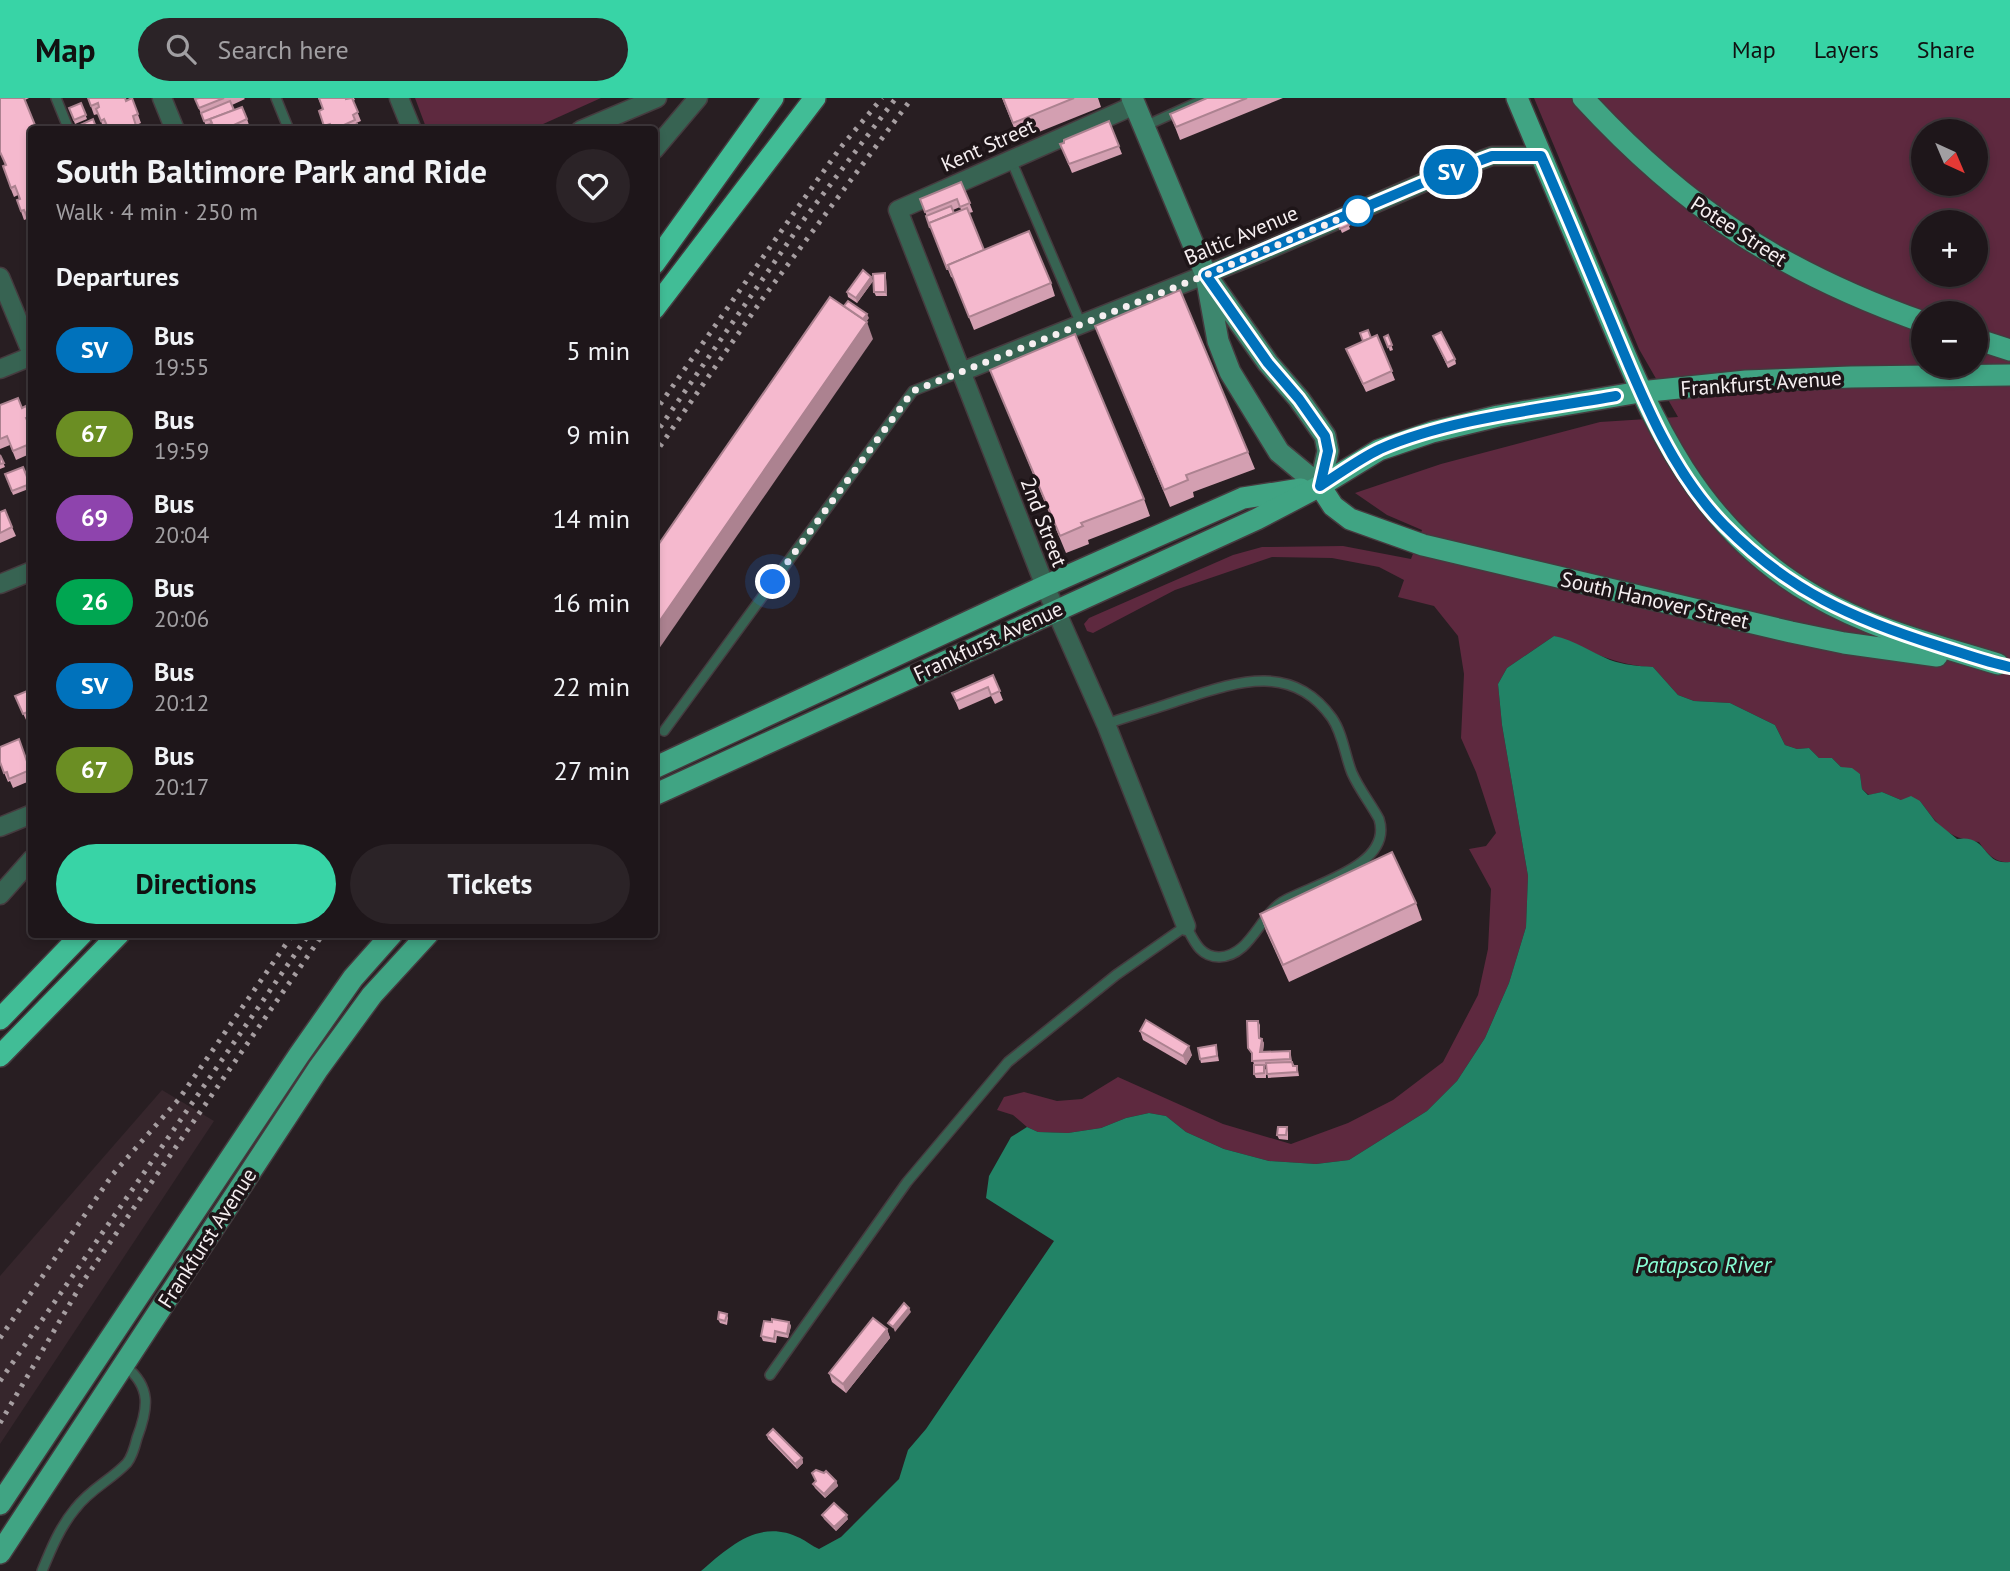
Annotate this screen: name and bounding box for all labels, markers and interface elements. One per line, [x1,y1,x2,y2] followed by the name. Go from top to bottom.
[138,18,628,81] search box
[35,28,96,71] text: Map
[162,30,200,68] icon: search
[218,33,349,66] text: Search here
[1732,34,1776,65] text: Map
[1814,34,1879,65] text: Layers
[1917,34,1975,65] text: Share
[937,112,1039,178] street label: Kent Street
[1911,119,1988,196] north arrow
[1911,119,1988,378] map controls
[56,149,487,192] text: South Baltimore Park and Ride
[556,149,630,223] button: heart
[1420,149,1482,195] line badge: SV
[1437,156,1465,187] text: SV
[1686,190,1792,272] street label: Potee Street
[1343,196,1373,226] unlabelled marker
[56,197,258,226] text: Walk · 4 min · 250 m
[1180,199,1302,271] street label: Baltic Avenue
[1911,210,1988,287] button: +
[56,260,179,293] text: Departures
[1911,301,1988,378] button: −
[154,319,194,352] text: Bus
[81,334,108,365] text: SV
[567,334,630,367] text: 5 min
[154,352,209,381] text: 19:55
[1679,364,1843,402] street label: Frankfurst Avenue
[154,403,194,436] text: Bus
[81,418,108,449] text: 67
[567,418,630,451] text: 9 min
[154,436,209,465] text: 19:59
[1015,474,1073,570] street label: 2nd Street
[154,487,194,520] text: Bus
[81,502,108,533] text: 69
[552,502,630,535] text: 14 min
[154,520,209,549] text: 20:04
[755,564,790,599] your location
[1558,565,1752,635] street label: South Hanover Street
[154,571,194,604] text: Bus
[81,586,108,617] text: 26
[552,586,630,619] text: 16 min
[909,595,1067,687] street label: Frankfurst Avenue
[154,604,209,633] text: 20:06
[154,655,194,688] text: Bus
[81,670,108,701] text: SV
[552,670,630,703] text: 22 min
[154,688,209,717] text: 20:12
[154,739,194,772] text: Bus
[81,754,108,785] text: 67
[554,754,630,787] text: 27 min
[154,772,209,801] text: 20:17
[56,844,336,924] button: Directions
[350,844,630,924] button: Tickets
[152,1163,262,1313] street label: Frankfurst Avenue
[1635,1250,1772,1279] water label: Patapsco River

